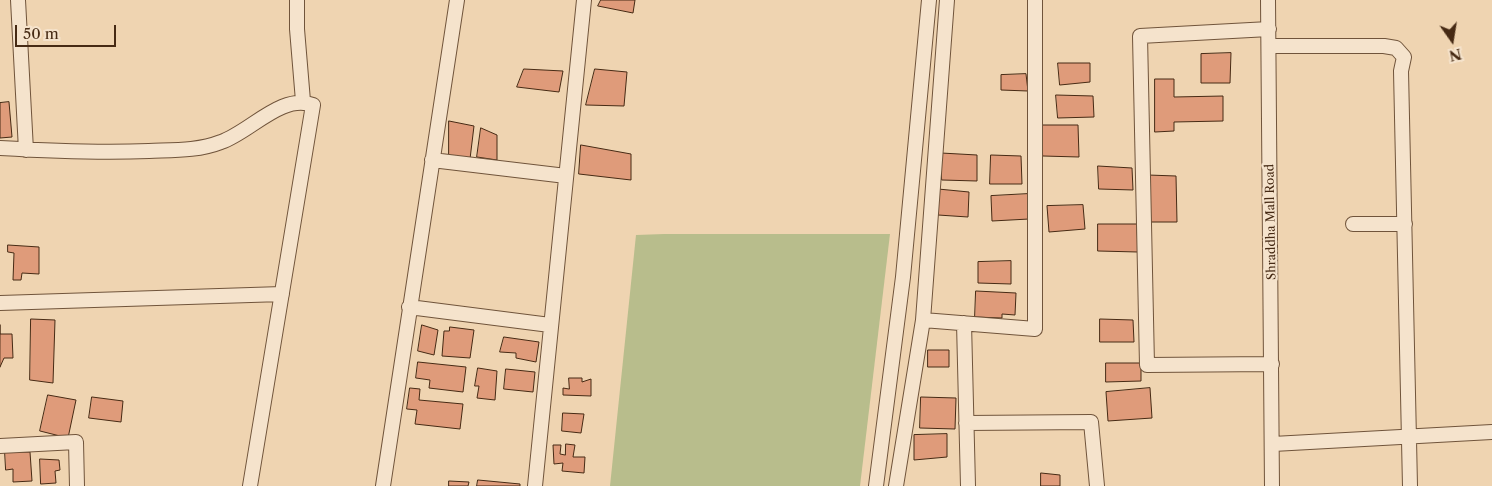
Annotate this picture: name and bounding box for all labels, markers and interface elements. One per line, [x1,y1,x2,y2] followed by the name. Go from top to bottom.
[18,15,119,47] scale bar
[1427,15,1477,65] north arrow
[23,24,59,43] text: 50 m
[1447,44,1463,65] text: N
[1263,164,1279,280] street label: Shraddha Mall Road

